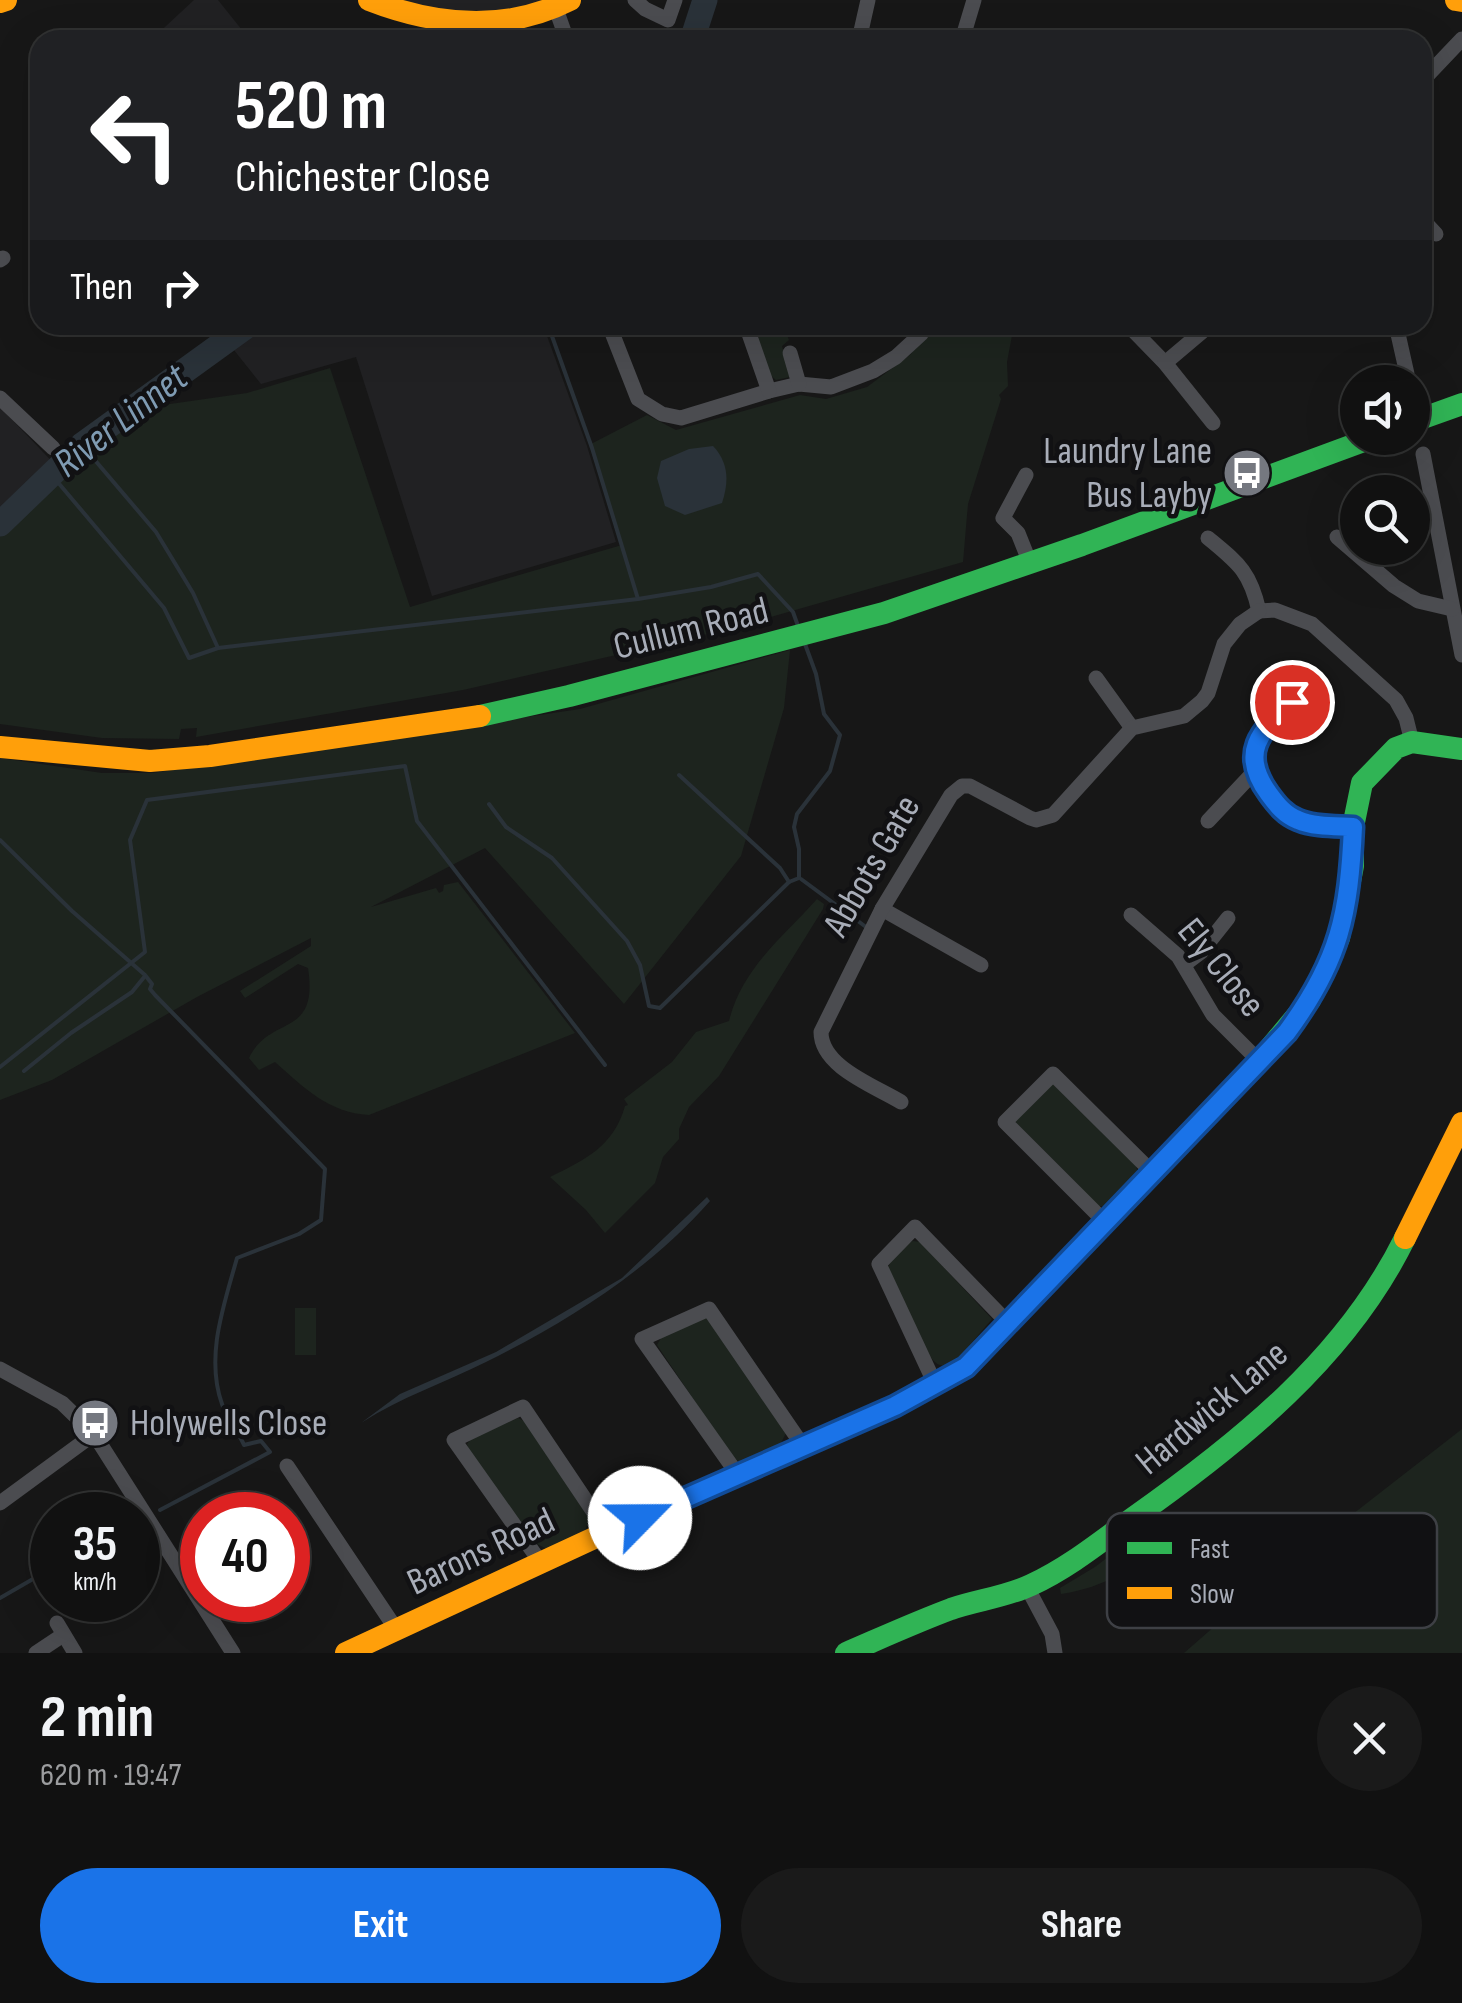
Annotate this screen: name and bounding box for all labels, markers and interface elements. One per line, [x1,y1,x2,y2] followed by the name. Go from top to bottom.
[235,65,387,149] text: 520 m
[70,70,200,200] icon: left
[235,150,491,205] text: Chichester Close
[153,260,208,315] icon: right
[70,265,133,310] text: Then
[45,353,198,488] water label: River Linnet
[1340,365,1430,565] map controls
[1340,365,1430,455] button: sound
[1043,429,1212,518] place label: Laundry Lane Bus Layby
[1221,447,1273,499] bus stop icon: Laundry Lane Bus Layby
[1340,475,1430,565] button: search
[609,588,773,670] street label: Cullum Road
[1250,660,1335,745] pin
[1265,675,1320,730] icon: arrive
[813,788,930,945] street label: Abbots Gate
[1168,910,1274,1026] street label: Ely Close
[1127,1331,1297,1485] street label: Hardwick Lane
[69,1397,121,1449] bus stop icon: Holywells Close
[130,1401,327,1446] place label: Holywells Close
[588,1466,692,1570] position arrow
[180,1492,310,1622] speed limit sign: 40
[400,1498,562,1606] street label: Barons Road
[1107,1513,1437,1628] legend
[73,1515,117,1575] text: 35
[1190,1533,1229,1566] text: Fast
[73,1567,117,1598] text: km/h
[1190,1578,1235,1611] text: Slow
[40,1682,154,1754] text: 2 min
[1317,1686,1422,1791] button: close
[40,1756,181,1795] text: 620 m · 19:47
[40,1868,721,1983] button: Exit
[741,1868,1422,1983] button: Share

